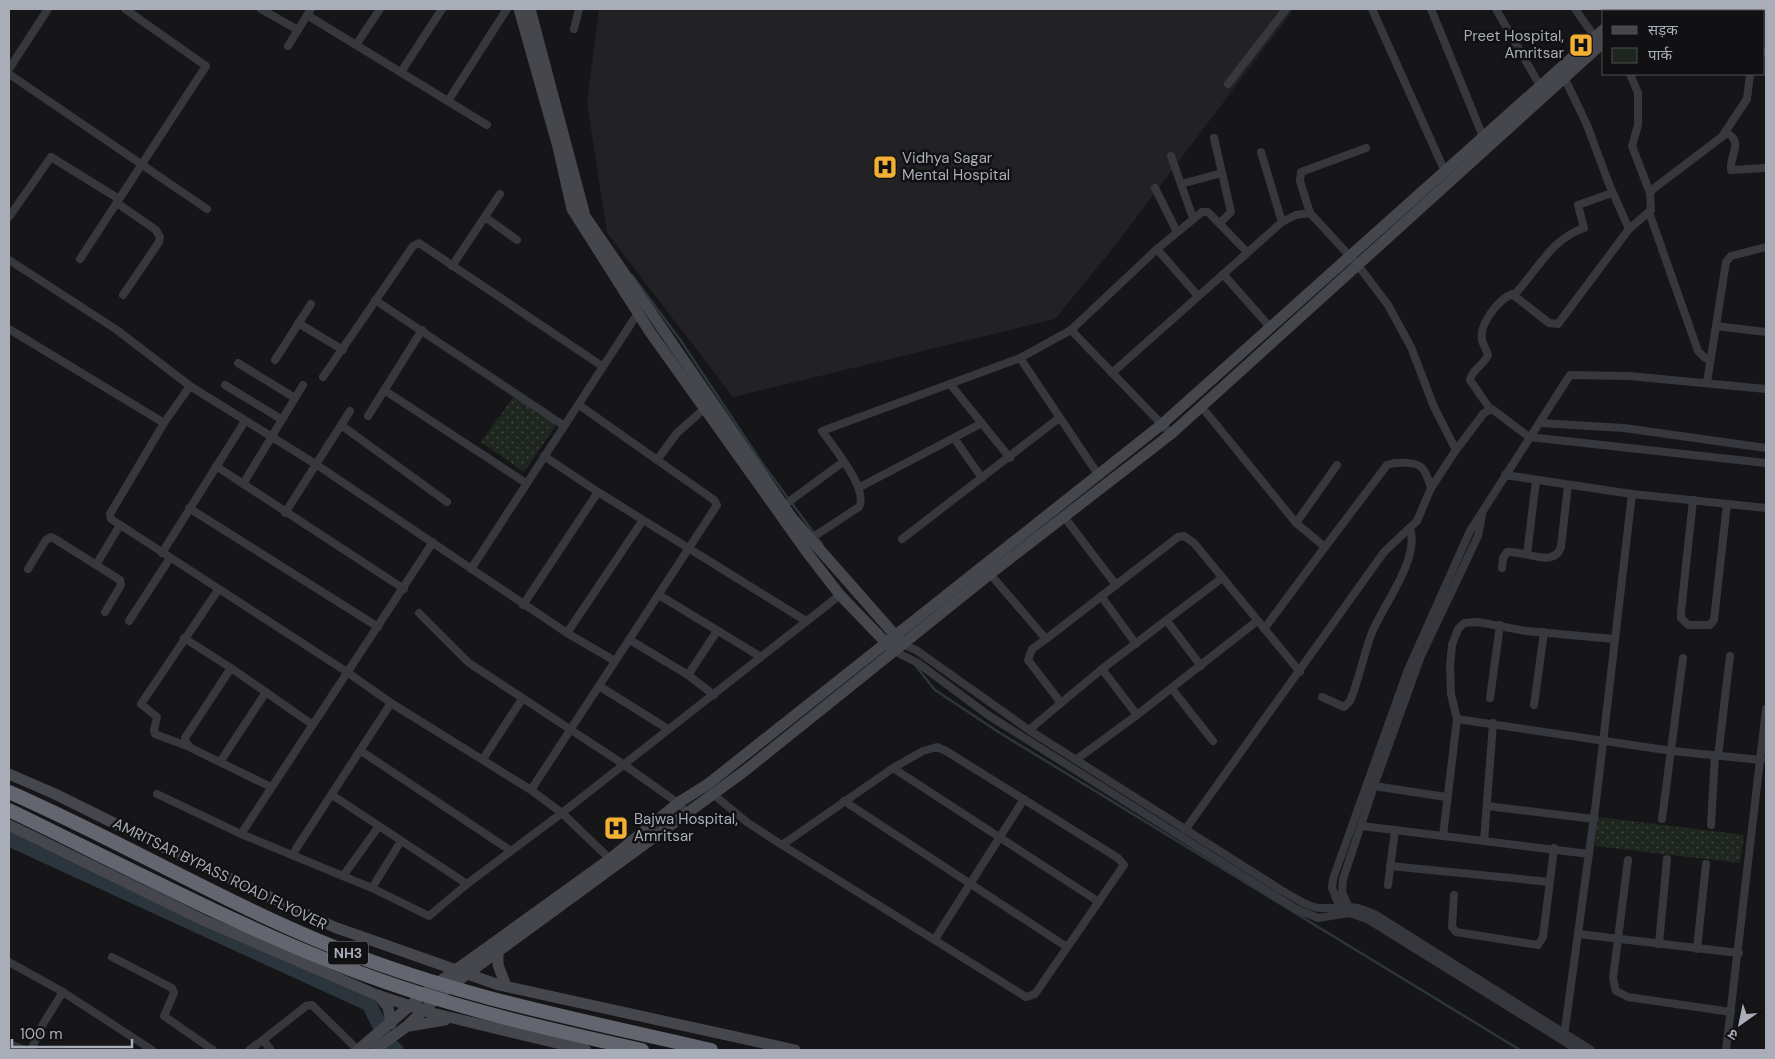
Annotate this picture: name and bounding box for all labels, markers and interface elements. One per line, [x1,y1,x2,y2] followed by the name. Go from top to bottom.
[1602,10,1765,75] legend
[1648,20,1678,40] text: सड़क
[1464,26,1564,63] place label: Preet Hospital, Amritsar
[1568,32,1594,58] hospital icon: Preet Hospital, Amritsar
[1648,45,1672,65] text: पार्क
[902,148,1010,185] place label: Vidhya Sagar Mental Hospital
[872,154,898,180] hospital icon: Vidhya Sagar Mental Hospital
[634,809,738,846] place label: Bajwa Hospital, Amritsar
[110,813,330,935] street label: AMRITSAR BYPASS ROAD FLYOVER
[603,815,629,841] hospital icon: Bajwa Hospital, Amritsar
[328,941,368,964] road number: NH3
[1715,999,1765,1049] north arrow
[12,1016,132,1048] scale bar
[20,1024,63,1044] text: 100 m
[1724,1025,1741,1045] text: उ

